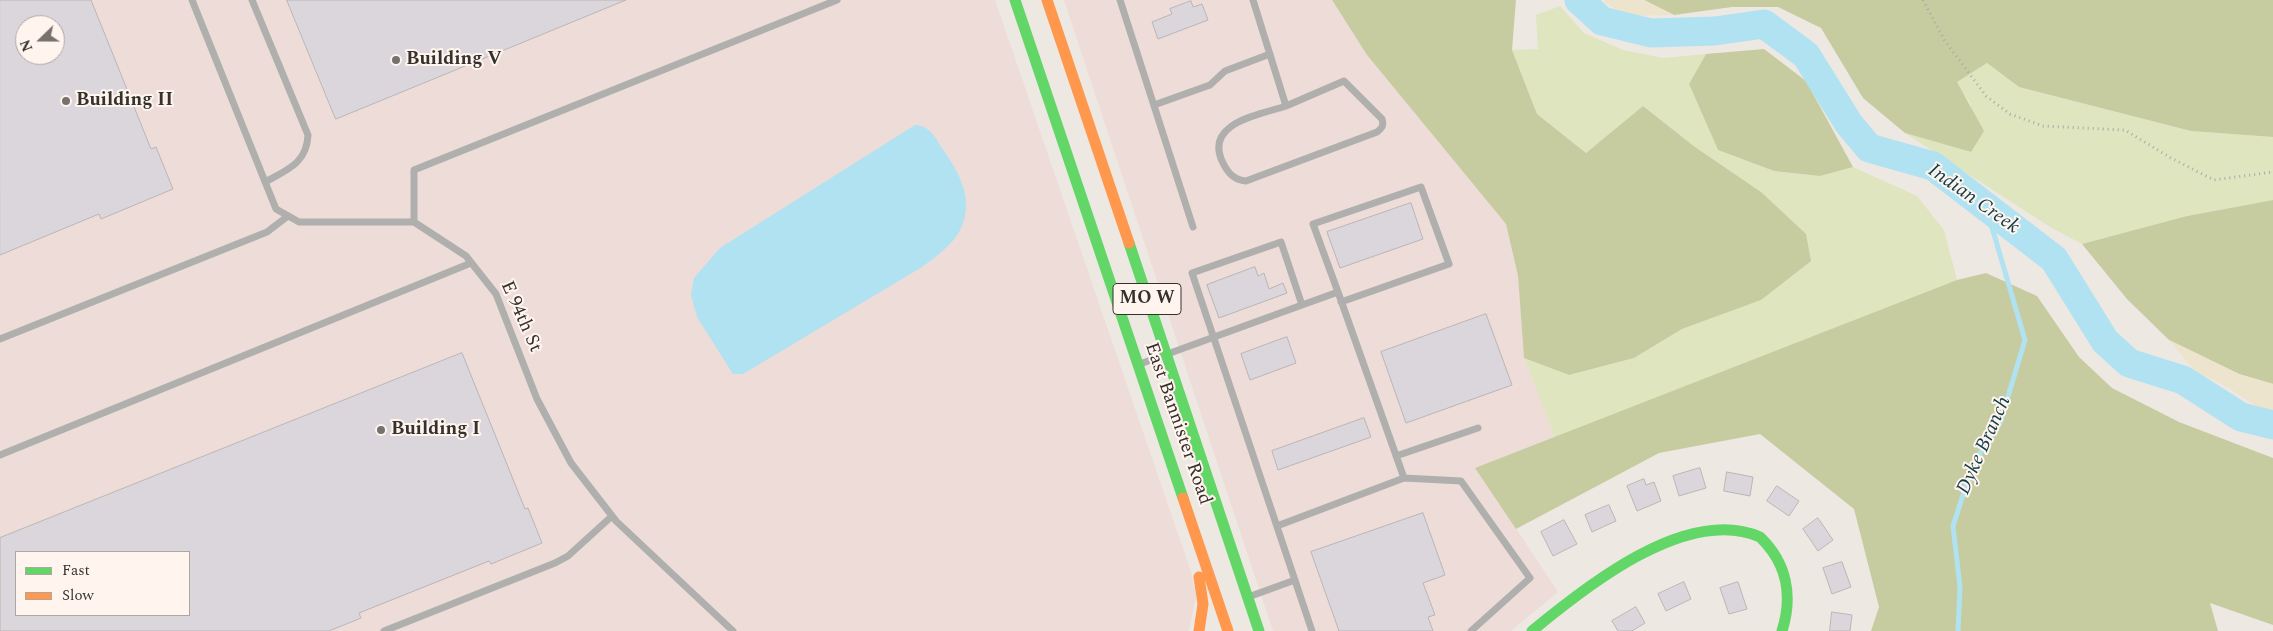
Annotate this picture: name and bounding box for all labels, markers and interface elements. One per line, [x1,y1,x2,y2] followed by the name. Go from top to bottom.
[15,15,65,65] north arrow
[15,36,38,55] text: N
[406,49,502,71] place label: Building V
[390,54,402,66] marker: Building V
[76,90,173,112] place label: Building II
[60,95,72,107] marker: Building II
[1923,160,2023,240] water label: Indian Creek
[494,278,546,356] street label: E 94th St
[1113,284,1181,314] road number: MO W
[1139,340,1215,508] street label: East Bannister Road
[1953,393,2017,499] water label: Dyke Branch
[391,419,480,441] place label: Building I
[375,424,387,436] marker: Building I
[15,551,190,616] legend
[62,559,90,582] text: Fast
[62,584,94,607] text: Slow

